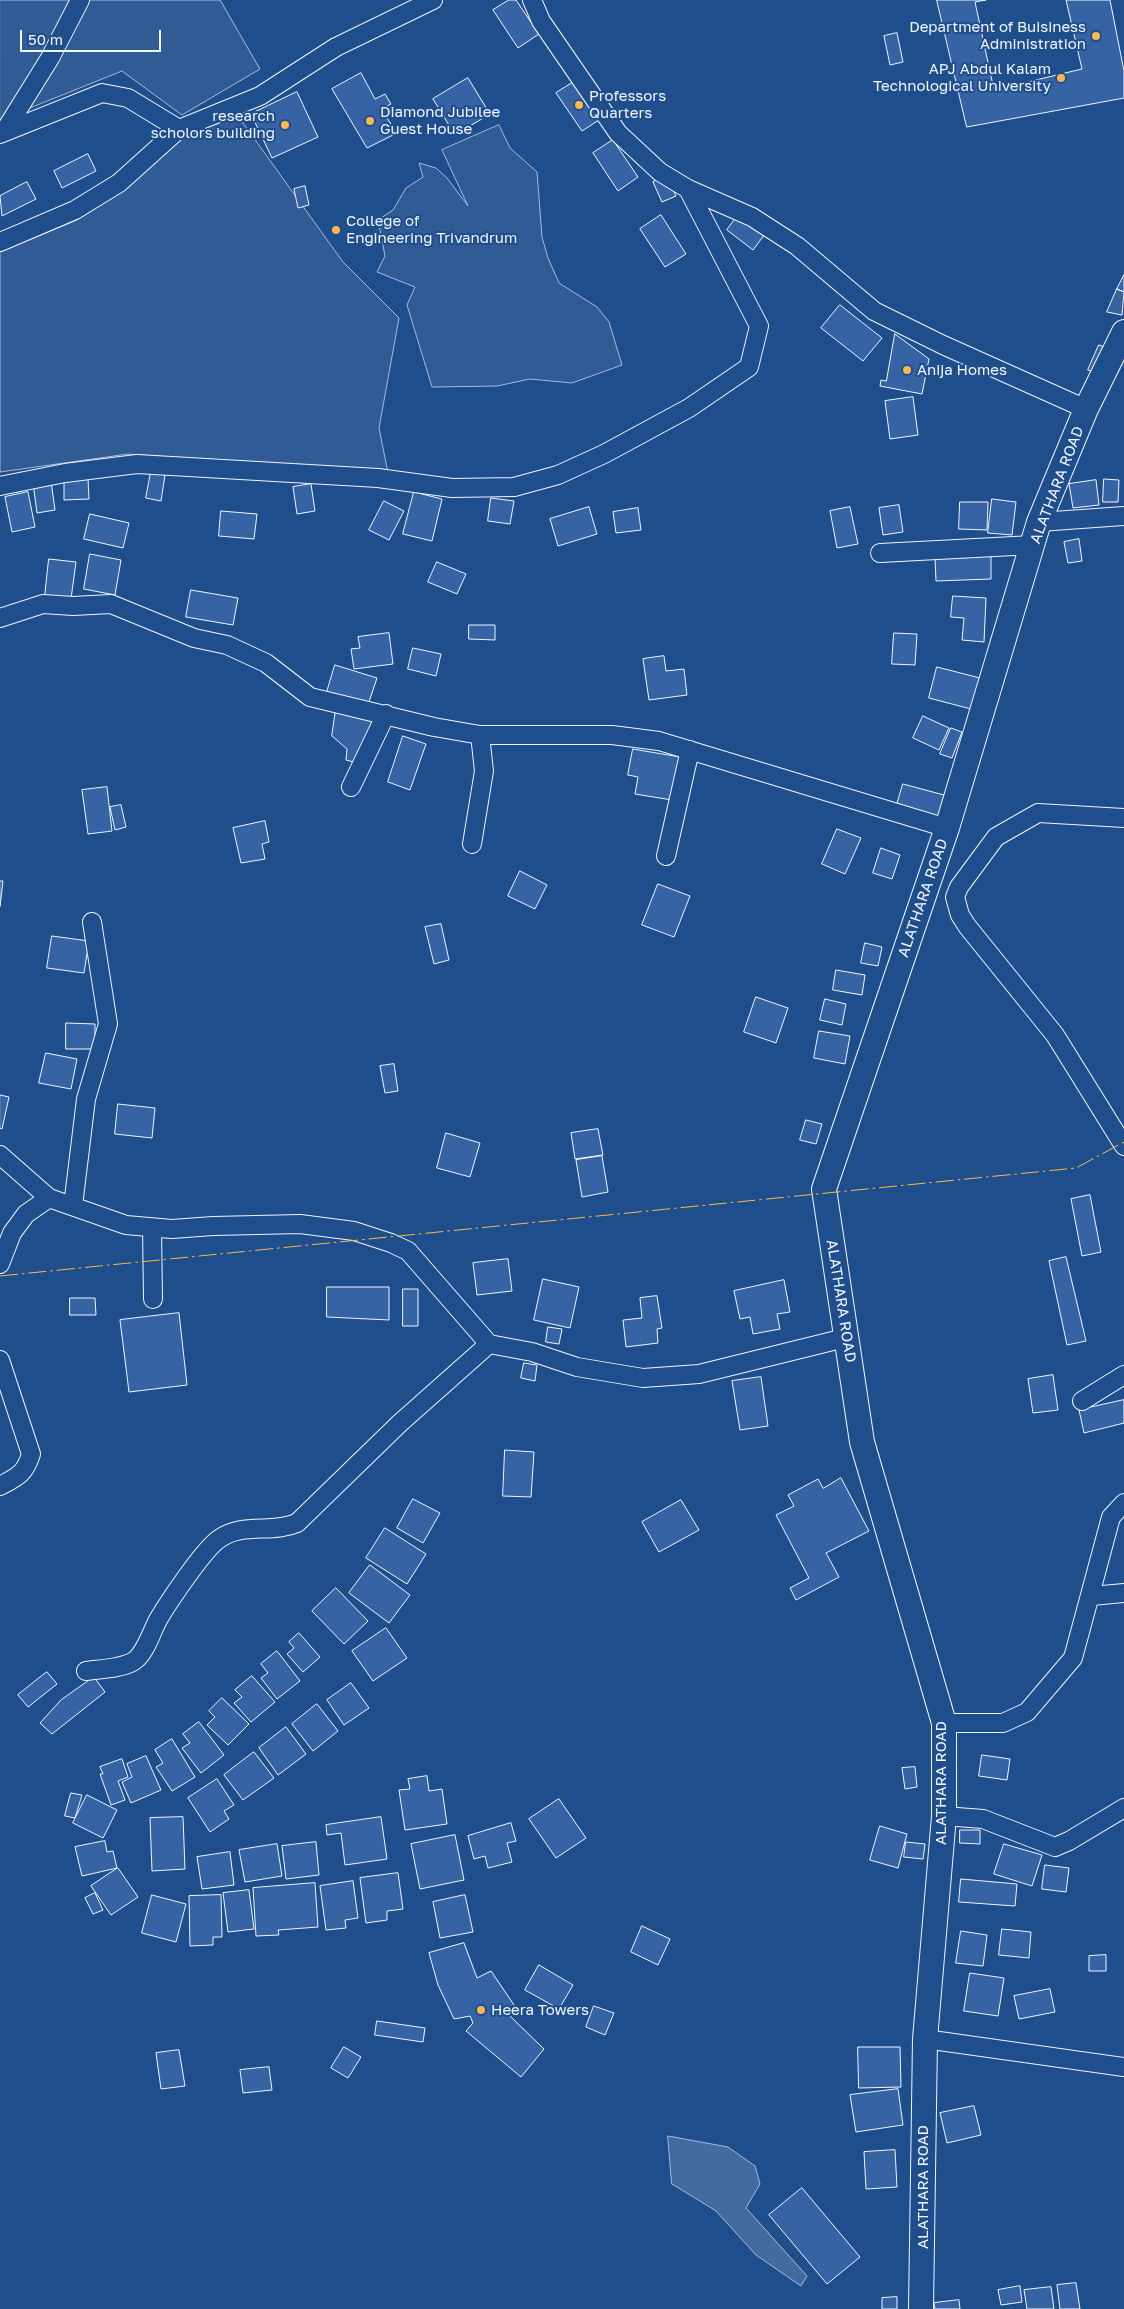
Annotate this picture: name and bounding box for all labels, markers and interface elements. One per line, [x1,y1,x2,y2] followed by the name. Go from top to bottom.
[909,18,1086,53] place label: Department of Buisiness Administration
[22,20,164,52] scale bar
[28,30,63,48] text: 50 m
[1090,30,1102,42] marker: Department of Buisiness Administration
[873,60,1051,95] place label: APJ Abdul Kalam Technological University
[1055,72,1067,84] marker: APJ Abdul Kalam Technological University
[589,87,666,122] place label: Professors Quarters
[573,99,585,111] marker: Professors Quarters
[380,103,500,138] place label: Diamond Jubilee Guest House
[151,107,275,142] place label: research scholors building
[364,115,376,127] marker: Diamond Jubilee Guest House
[279,119,291,131] marker: research scholors building
[346,212,517,247] place label: College of Engineering Trivandrum
[330,224,342,236] marker: College of Engineering Trivandrum
[917,361,1007,379] place label: Anija Homes
[901,364,913,376] marker: Anija Homes
[1026,424,1088,546] street label: ALATHARA ROAD
[894,836,952,960] street label: ALATHARA ROAD
[822,1238,860,1364] street label: ALATHARA ROAD
[932,1721,950,1845] street label: ALATHARA ROAD
[491,2001,589,2019] place label: Heera Towers
[475,2004,487,2016] marker: Heera Towers
[914,2125,932,2249] street label: ALATHARA ROAD

